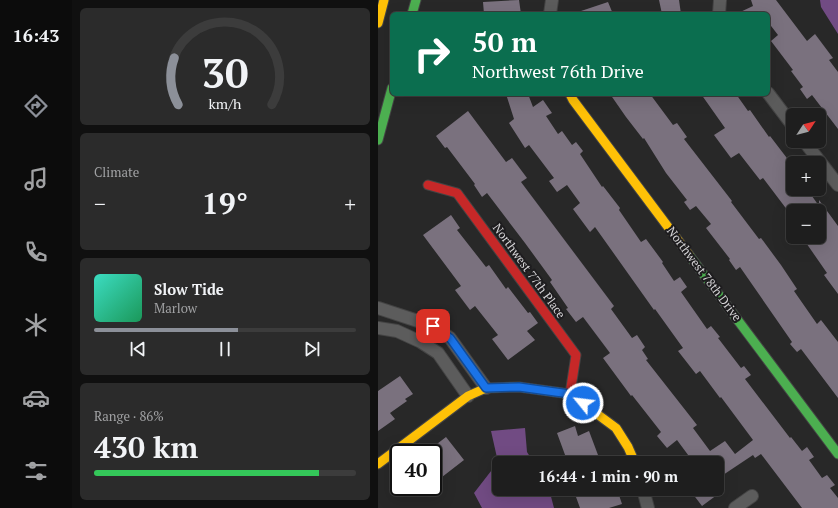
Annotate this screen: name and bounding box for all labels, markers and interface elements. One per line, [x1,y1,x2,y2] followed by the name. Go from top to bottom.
[13,23,59,47] text: 16:43
[472,23,537,60] text: 50 m
[406,28,458,80] icon: right
[201,44,249,99] text: 30
[472,59,644,83] text: Northwest 76th Drive
[22,92,50,120] icon: directions
[209,93,242,112] text: km/h
[786,108,826,148] north arrow
[786,108,826,244] map controls
[786,156,826,196] button: +
[94,163,139,181] text: Climate
[22,165,50,193] icon: music
[202,183,248,223] text: 19°
[94,189,106,218] text: −
[344,189,356,218] text: +
[786,204,826,244] button: −
[490,220,569,321] street label: Northwest 77th Place
[664,223,745,324] street label: Northwest 78th Drive
[22,238,50,266] icon: phone
[154,279,224,299] text: Slow Tide
[154,299,197,317] text: Marlow
[416,309,450,343] pin
[22,311,50,339] icon: climate
[422,315,444,337] icon: arrive
[127,338,149,360] icon: previous
[214,338,236,360] icon: pause
[301,338,323,360] icon: next
[562,382,604,424] position arrow
[22,384,50,412] icon: car
[94,407,164,425] text: Range · 86%
[94,427,198,467] text: 430 km
[390,444,442,496] speed limit sign: 40
[22,457,50,485] icon: filters
[538,466,678,486] text: 16:44 · 1 min · 90 m

